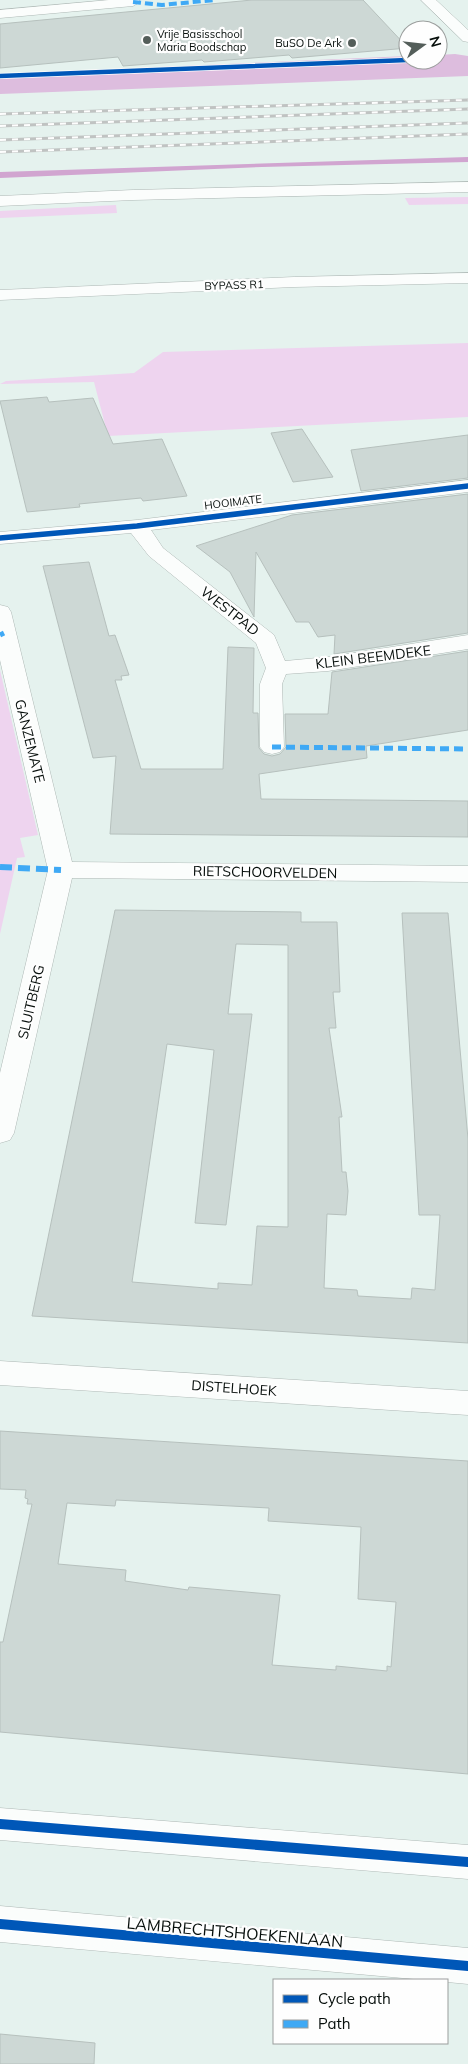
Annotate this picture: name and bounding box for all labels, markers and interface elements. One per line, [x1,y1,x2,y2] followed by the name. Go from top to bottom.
[398,20,448,70] north arrow
[157,27,247,54] place label: Vrije Basisschool Maria Boodschap
[141,34,153,46] marker: Vrije Basisschool Maria Boodschap
[425,34,446,49] text: N
[275,36,342,50] place label: BuSO De Ark
[346,37,358,49] marker: BuSO De Ark
[204,277,264,293] street label: BYPASS R1
[203,492,263,512] street label: HOOIMATE
[197,583,263,639] street label: WESTPAD
[314,641,432,673] street label: KLEIN BEEMDEKE
[11,697,49,785] street label: GANZEMATE
[193,862,337,882] street label: RIETSCHOORVELDEN
[14,963,48,1041] street label: SLUITBERG
[191,1376,278,1400] street label: DISTELHOEK
[126,1913,344,1951] street label: LAMBRECHTSHOEKENLAAN
[273,1979,448,2044] legend
[318,1989,391,2008] text: Cycle path
[318,2014,350,2033] text: Path

